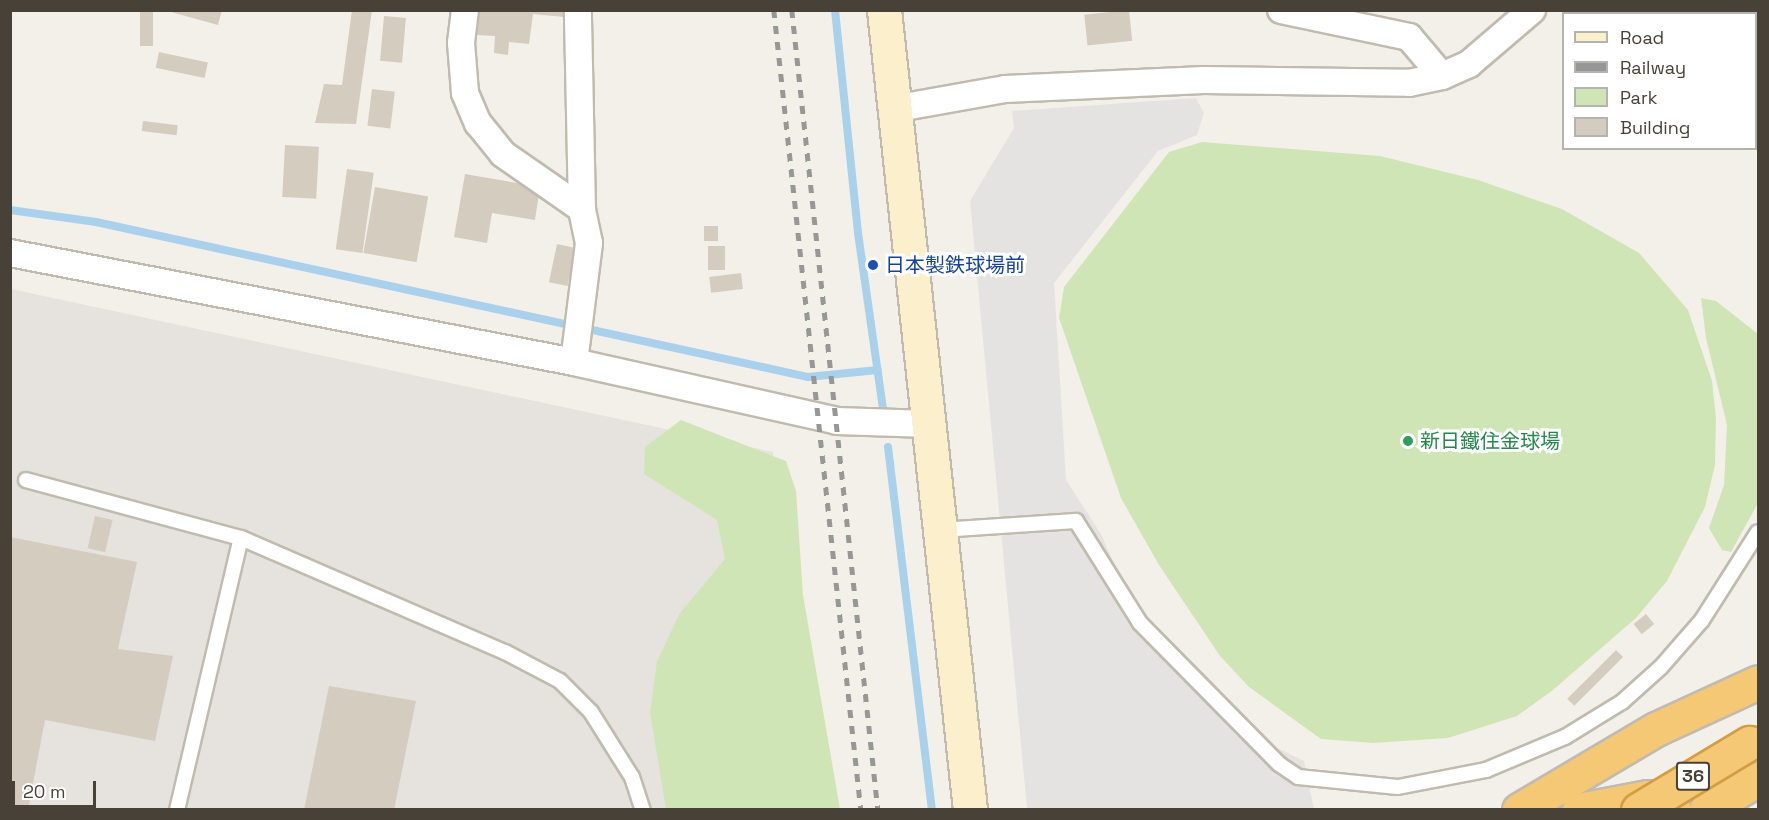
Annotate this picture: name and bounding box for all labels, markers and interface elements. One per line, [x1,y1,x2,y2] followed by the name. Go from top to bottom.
[1562,12,1757,150] legend
[1620,26,1664,49] text: Road
[1620,56,1686,79] text: Railway
[1620,86,1657,109] text: Park
[1620,116,1690,139] text: Building
[885,253,1025,277] place label: 日本製鉄球場前
[866,258,880,272] marker: 日本製鉄球場前
[1420,429,1560,453] place label: 新日鐵住金球場
[1401,434,1415,448] marker: 新日鐵住金球場
[1675,761,1711,791] road number: 36
[15,769,99,807] scale bar
[23,780,66,803] text: 20 m

